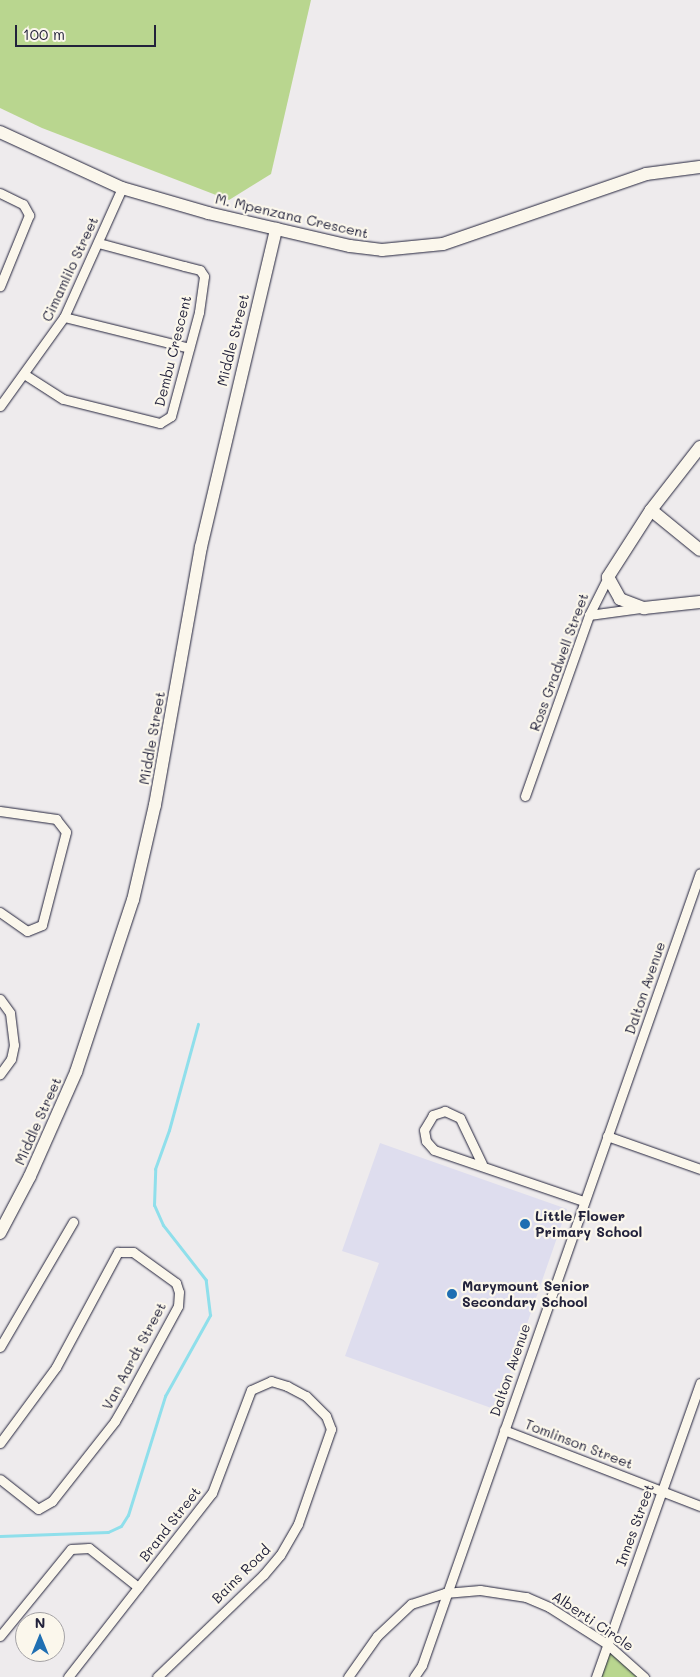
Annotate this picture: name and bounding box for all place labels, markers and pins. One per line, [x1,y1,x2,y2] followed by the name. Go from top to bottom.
[535,1208,642,1240] place label: Little Flower Primary School
[519,1218,531,1230] marker: Little Flower Primary School
[462,1278,589,1310] place label: Marymount Senior Secondary School
[446,1288,458,1300] marker: Marymount Senior Secondary School

